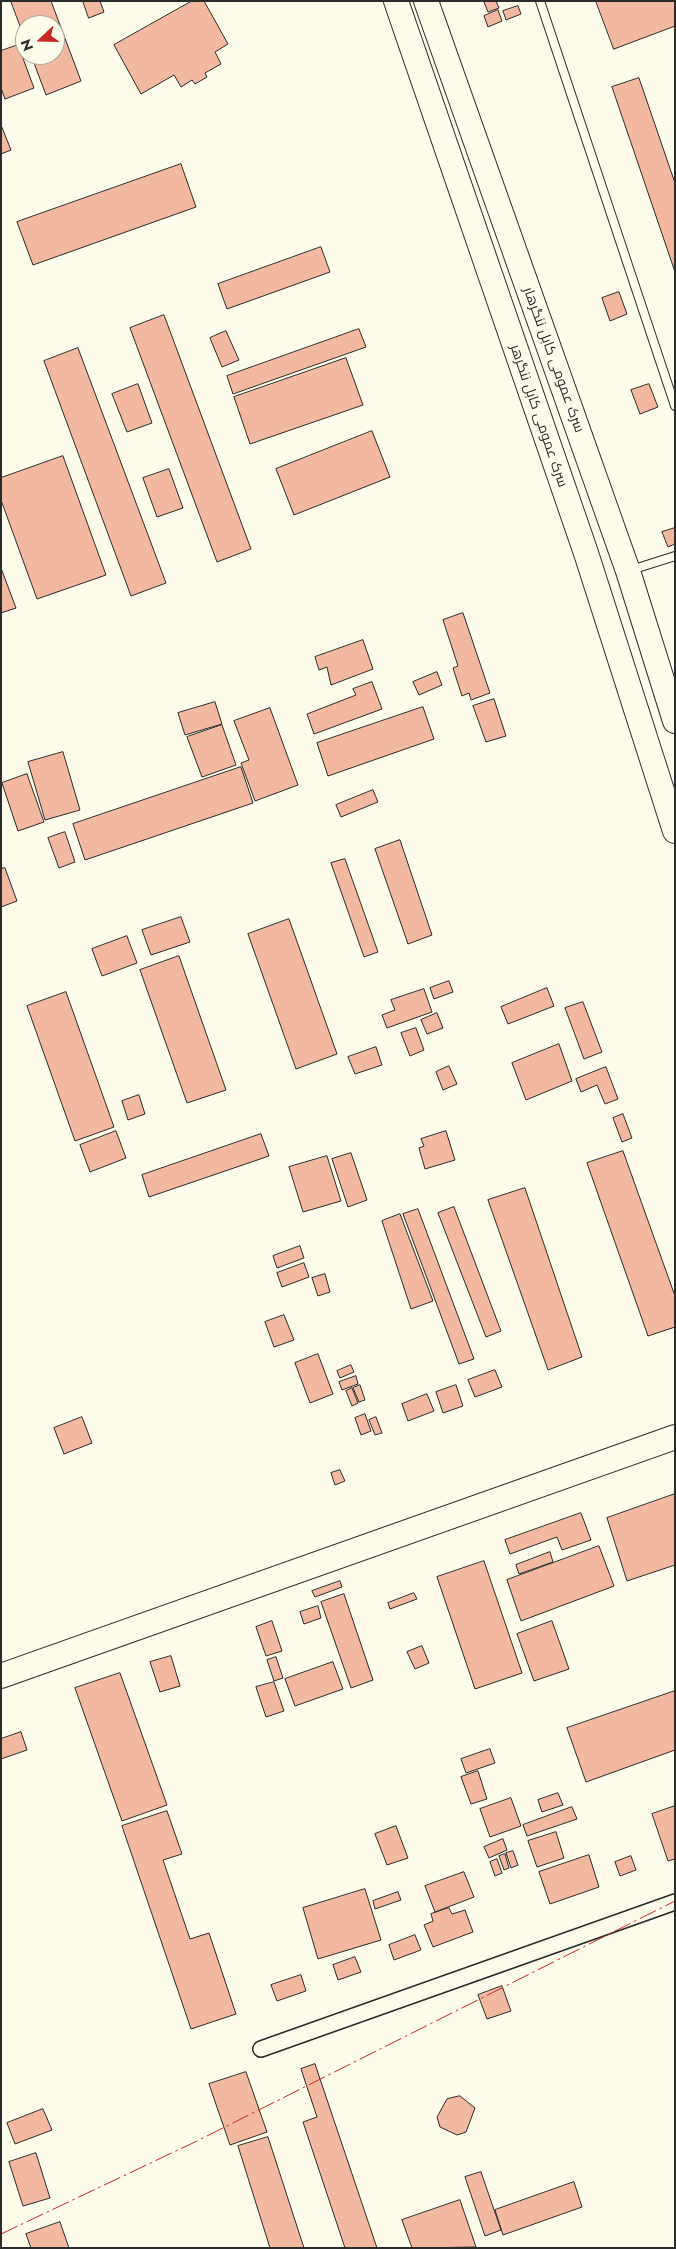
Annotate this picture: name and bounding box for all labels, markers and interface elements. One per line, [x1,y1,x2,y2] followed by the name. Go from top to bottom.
[15,15,65,65] north arrow
[16,36,38,54] text: N
[519,285,587,435] street label: سرک عمومی کابل ننگرهار
[506,342,570,490] street label: سرک عمومی کابل ننگرهر

